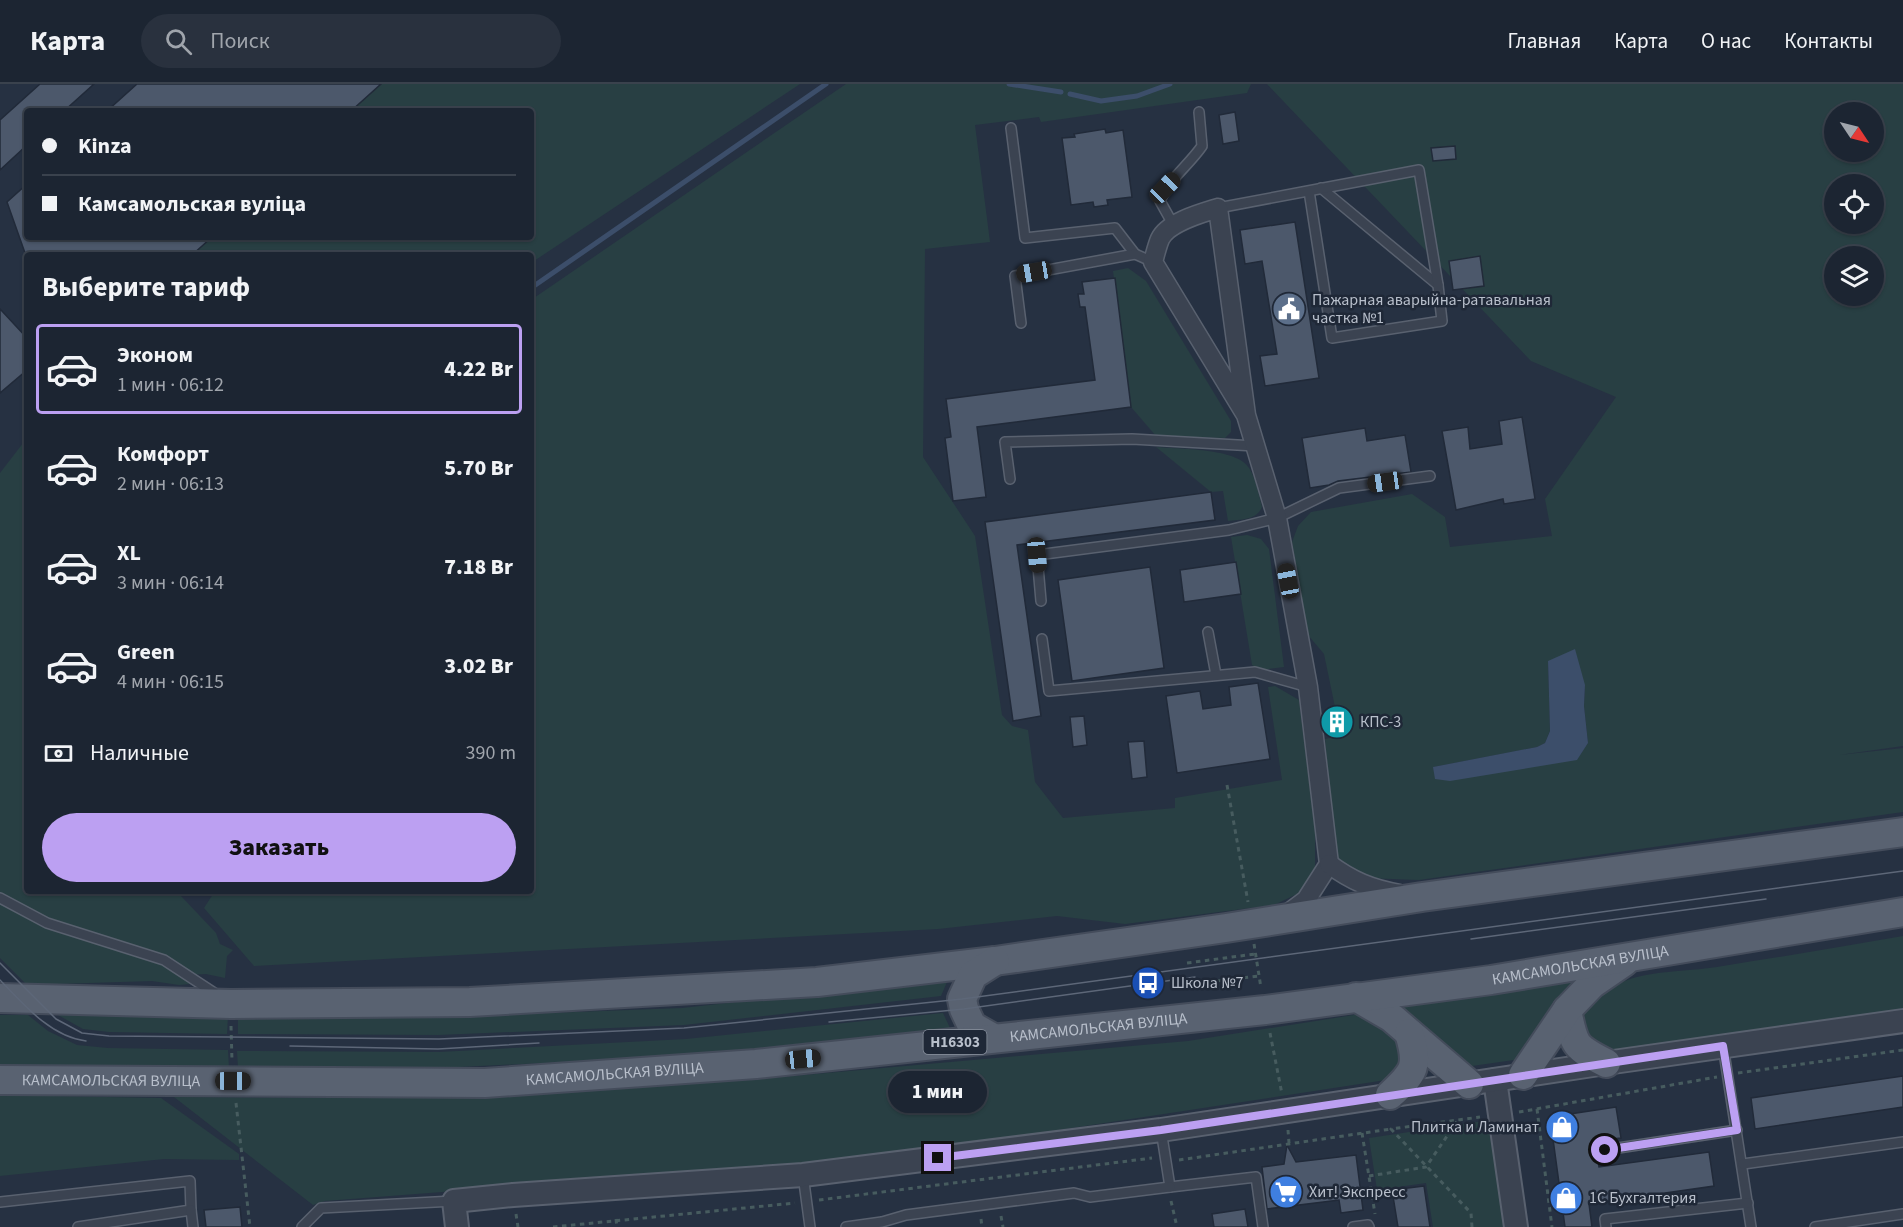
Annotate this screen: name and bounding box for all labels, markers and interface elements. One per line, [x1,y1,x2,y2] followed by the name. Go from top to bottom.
[141,14,561,68] search box
[30,21,105,61] text: Карта
[162,25,195,58] icon: search
[210,25,270,57] text: Поиск
[1508,26,1581,56] text: Главная
[1614,26,1668,56] text: Карта
[1701,26,1751,56] text: О нас
[1784,26,1873,56] text: Контакты
[1824,102,1884,162] north arrow
[1824,102,1884,306] map controls
[78,130,132,162] text: Kinza
[1146,169,1184,207] car
[1824,174,1884,234] button: locate
[78,188,306,220] text: Камсамольская вуліца
[1824,246,1884,306] button: layers
[1015,260,1053,284] car
[42,268,250,307] text: Выберите тариф
[1312,289,1551,329] place label: Пажарная аварыйна-ратавальная частка №1
[1271,291,1307,327] public building icon: Пажарная аварыйна-ратавальная частка №1
[117,339,193,371] text: Эконом
[45,342,99,396] icon: car
[444,353,513,385] text: 4.22 Br
[117,371,224,399] text: 1 мин · 06:12
[117,438,209,470] text: Комфорт
[45,441,99,495] icon: car
[444,452,513,484] text: 5.70 Br
[117,470,224,498] text: 2 мин · 06:13
[1366,471,1404,493] car
[1026,536,1048,574] car
[117,537,141,569] text: XL
[45,540,99,594] icon: car
[444,551,513,583] text: 7.18 Br
[1276,562,1300,600] car
[117,569,224,597] text: 3 мин · 06:14
[117,636,175,668] text: Green
[45,639,99,693] icon: car
[444,650,513,682] text: 3.02 Br
[117,668,224,696] text: 4 мин · 06:15
[1319,704,1355,740] building icon: КПС-3
[1360,711,1401,733] place label: КПС-3
[42,737,75,770] icon: cash
[90,737,189,769] text: Наличные
[466,739,516,767] text: 390 m
[42,813,516,882] button: Заказать
[1490,940,1670,991] street label: КАМСАМОЛЬСКАЯ ВУЛІЦА
[1130,965,1166,1001] bus stop icon: Школа №7
[1171,972,1243,994] place label: Школа №7
[1009,1007,1189,1048] street label: КАМСАМОЛЬСКАЯ ВУЛІЦА
[924,1030,986,1054] road number: Н16303
[784,1048,822,1070] car
[525,1057,705,1091] street label: КАМСАМОЛЬСКАЯ ВУЛІЦА
[22,1069,201,1092] street label: КАМСАМОЛЬСКАЯ ВУЛІЦА
[888,1071,988,1113] callout: 1 мин
[215,1072,251,1090] car
[912,1078,963,1106] text: 1 мин
[1544,1109,1580,1145] shop icon: Плитка и Ламинат
[1411,1116,1539,1138] place label: Плитка и Ламинат
[1591,1136,1618,1163] route start
[924,1144,951,1171] route end
[1268,1174,1304,1210] supermarket icon: Хит! Экспресс
[1548,1180,1584,1216] shop icon: 1С Бухгалтерия
[1309,1181,1405,1203] place label: Хит! Экспресс
[1589,1187,1697,1209] place label: 1С Бухгалтерия

